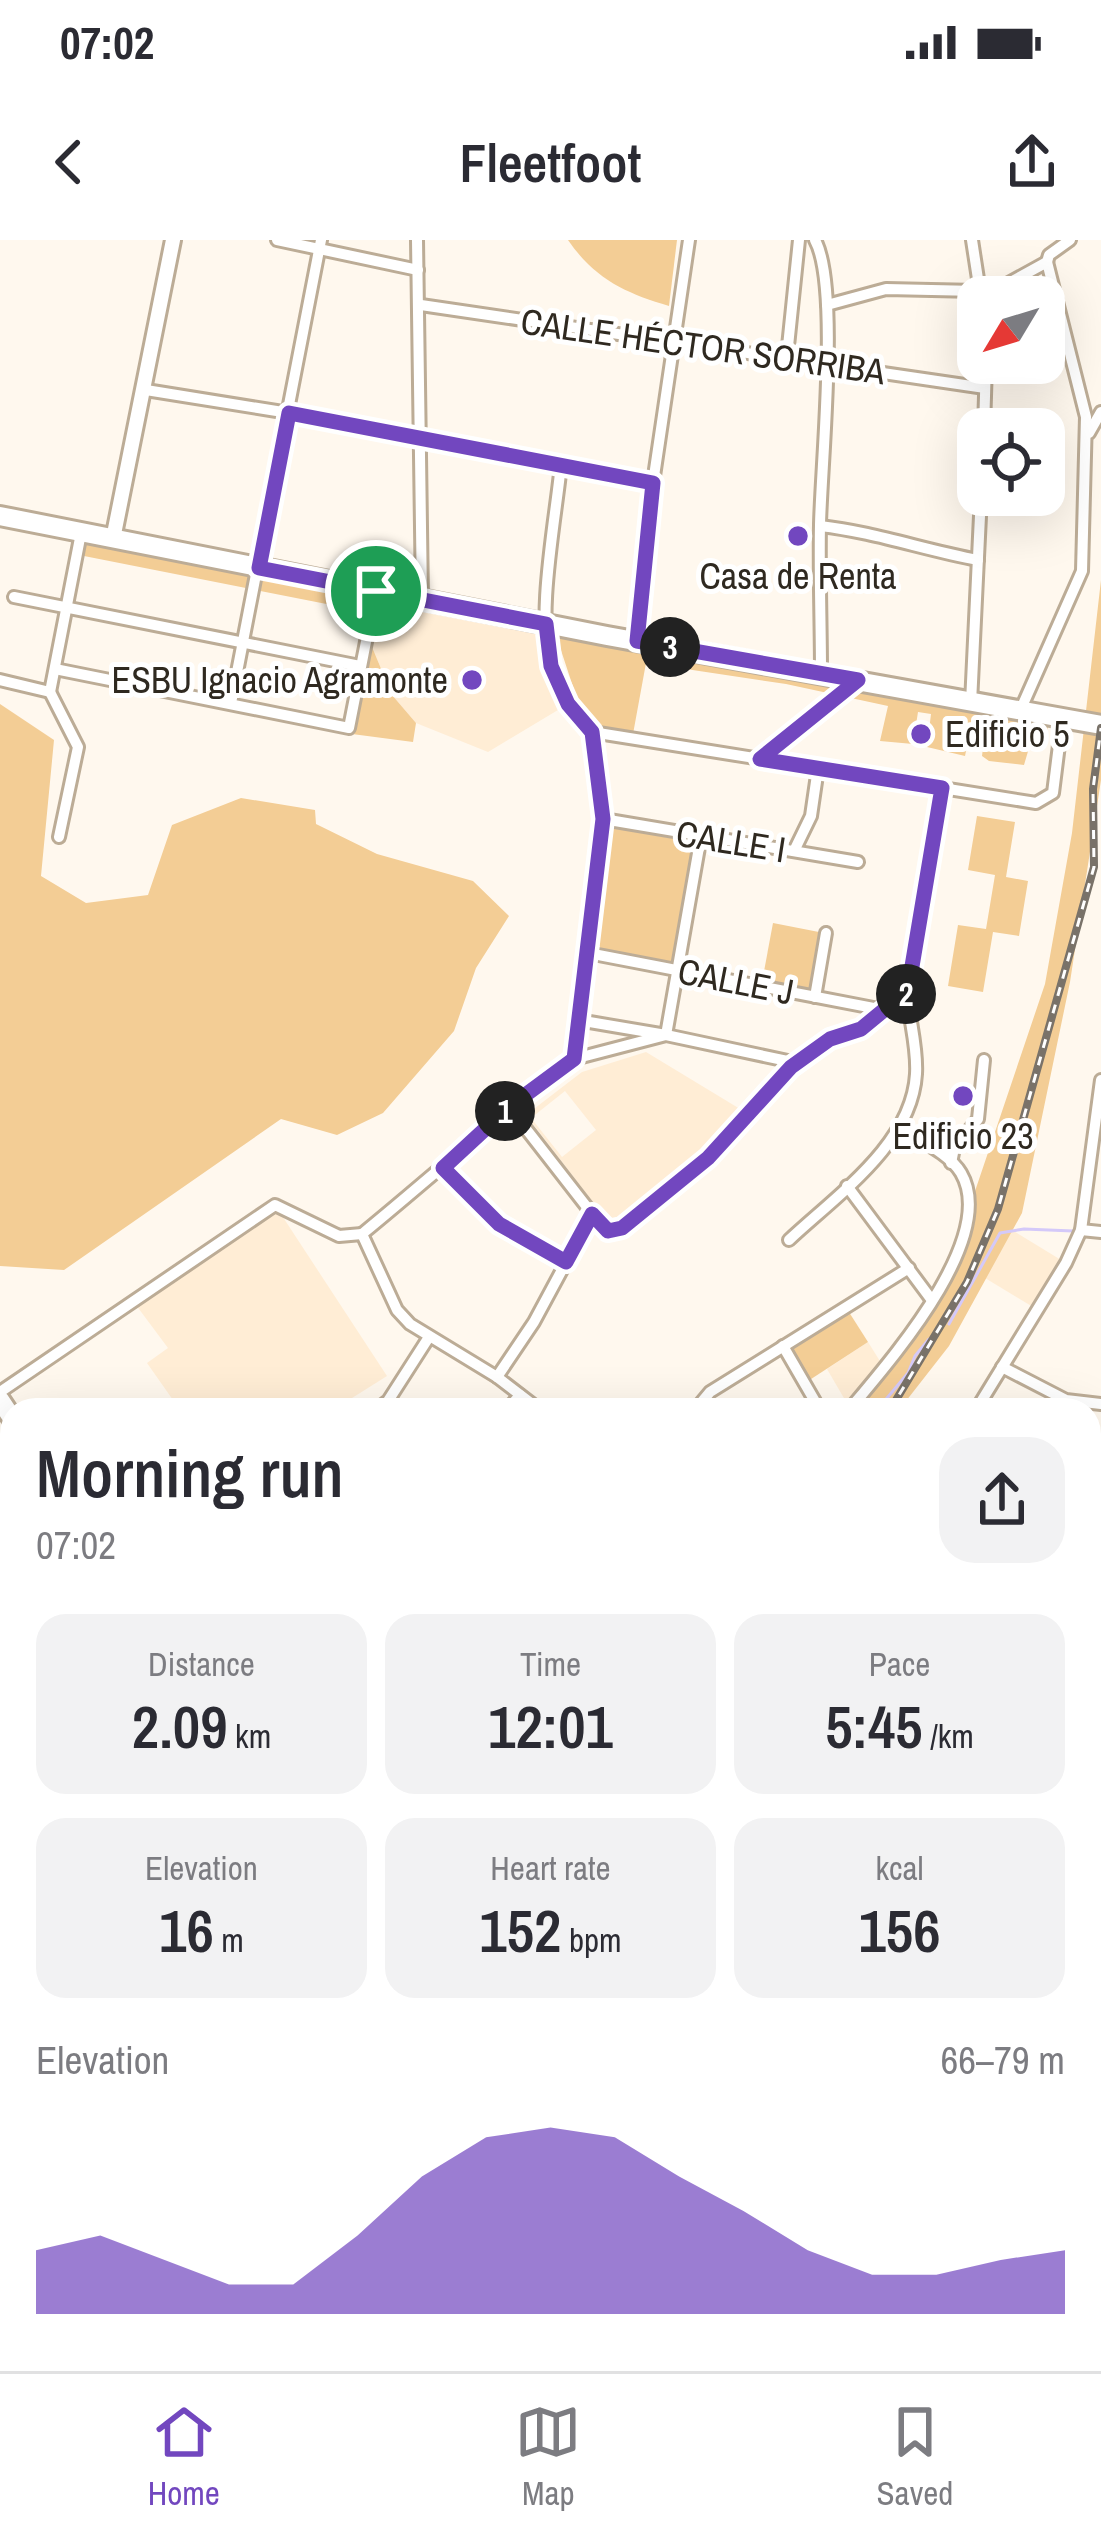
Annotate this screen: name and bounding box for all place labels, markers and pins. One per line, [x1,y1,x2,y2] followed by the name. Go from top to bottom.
[785,523,811,549] marker: Casa de Renta
[325,540,427,642] pin
[700,552,896,600] place label: Casa de Renta
[640,617,700,677] pin: 3
[112,656,448,704] place label: ESBU Ignacio Agramonte
[459,667,485,693] marker: ESBU Ignacio Agramonte
[945,710,1070,758] place label: Edificio 5
[908,721,934,747] marker: Edificio 5
[876,964,936,1024] pin: 2
[475,1081,535,1141] pin: 1
[950,1083,976,1109] marker: Edificio 23
[892,1112,1034,1160] place label: Edificio 23

